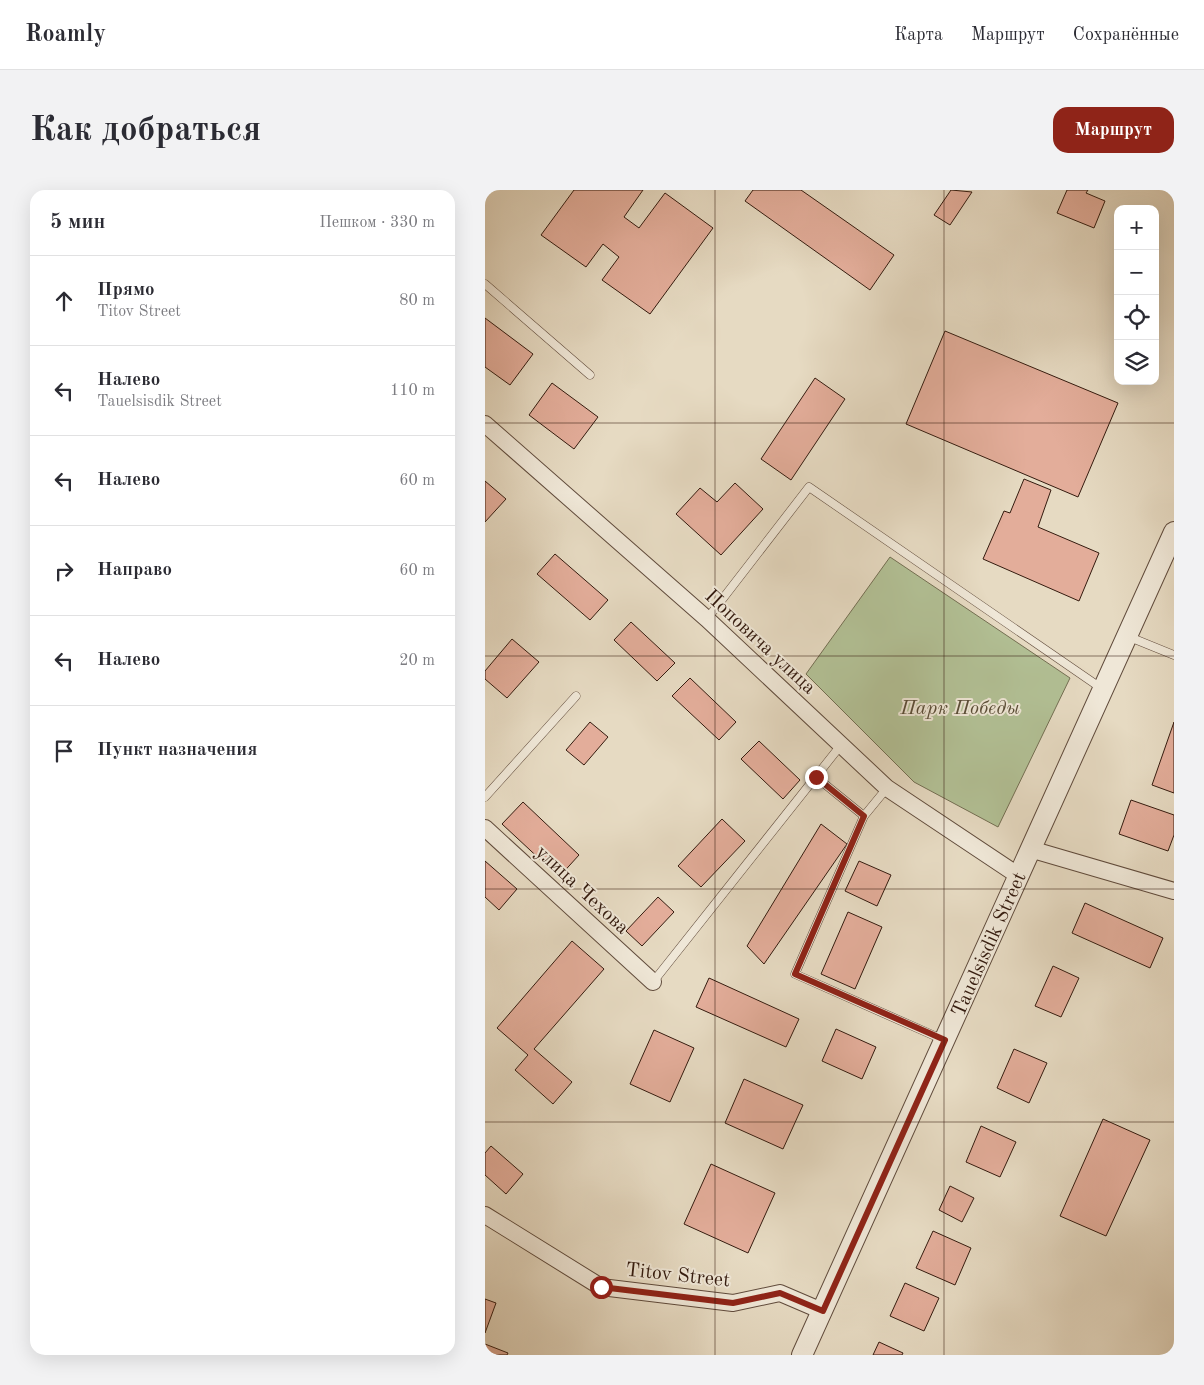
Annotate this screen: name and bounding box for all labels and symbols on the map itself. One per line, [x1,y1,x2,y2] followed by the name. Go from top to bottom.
[700,586,819,699] street label: Поповича улица
[899,699,1020,719] park label: Парк Победы
[805,766,828,789] route end
[531,842,632,939] street label: улица Чехова
[949,869,1031,1020] street label: Tauelsisdik Street
[625,1261,731,1291] street label: Titov Street
[590,1276,613,1299] route start

